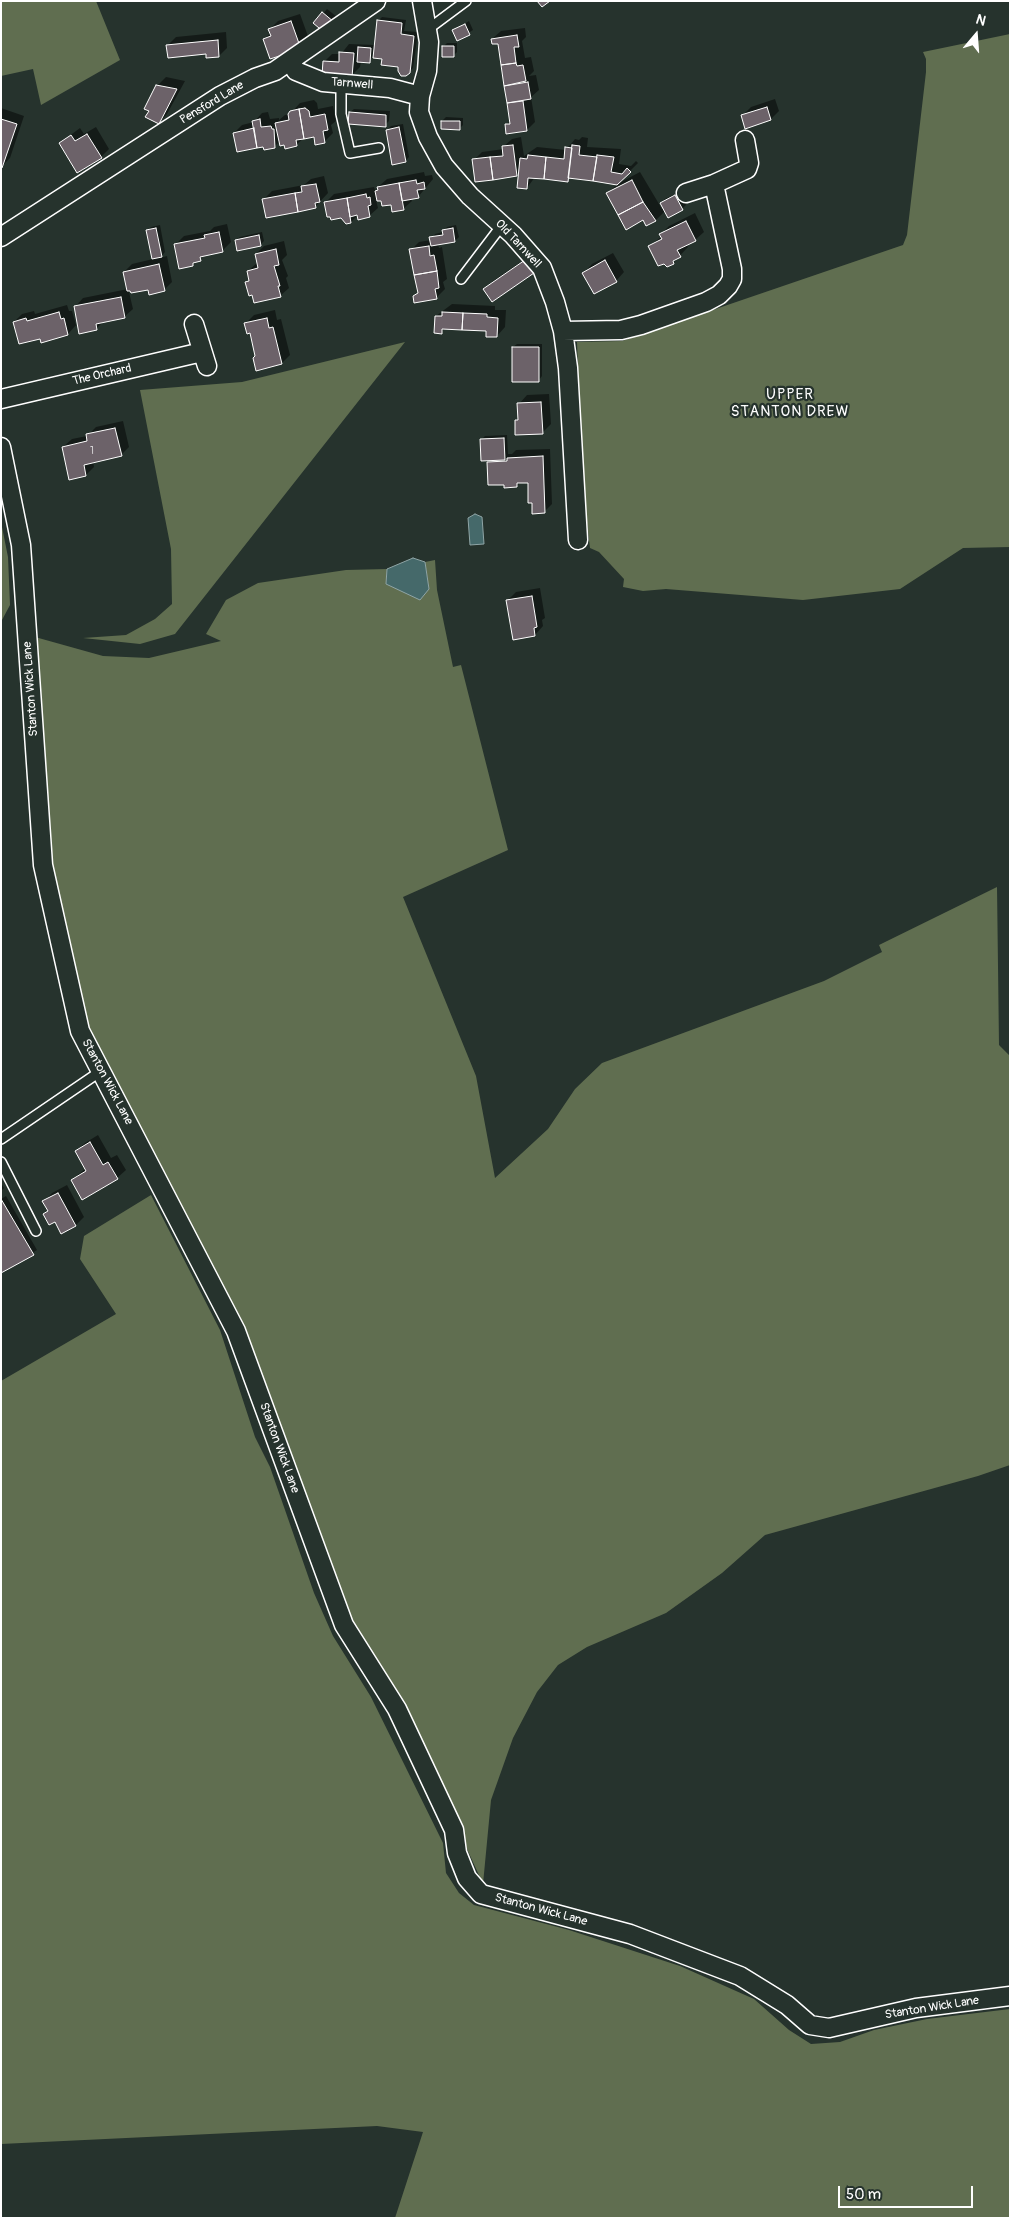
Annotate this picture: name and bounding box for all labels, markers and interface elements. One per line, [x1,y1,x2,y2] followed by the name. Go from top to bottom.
[951,10,1001,60] north arrow
[974,11,988,30] text: N
[330,75,374,93] street label: Tarnwell
[177,78,247,128] street label: Pensford Lane
[492,217,544,271] street label: Old Tarnwell
[71,361,133,389] street label: The Orchard
[729,386,851,421] district label: UPPER STANTON DREW
[90,445,94,457] house number: 1
[21,641,41,737] street label: Stanton Wick Lane
[78,1037,136,1127] street label: Stanton Wick Lane
[256,1401,302,1495] street label: Stanton Wick Lane
[493,1891,589,1929] street label: Stanton Wick Lane
[884,1993,980,2023] street label: Stanton Wick Lane
[841,2176,976,2208] scale bar
[846,2185,881,2204] text: 50 m

